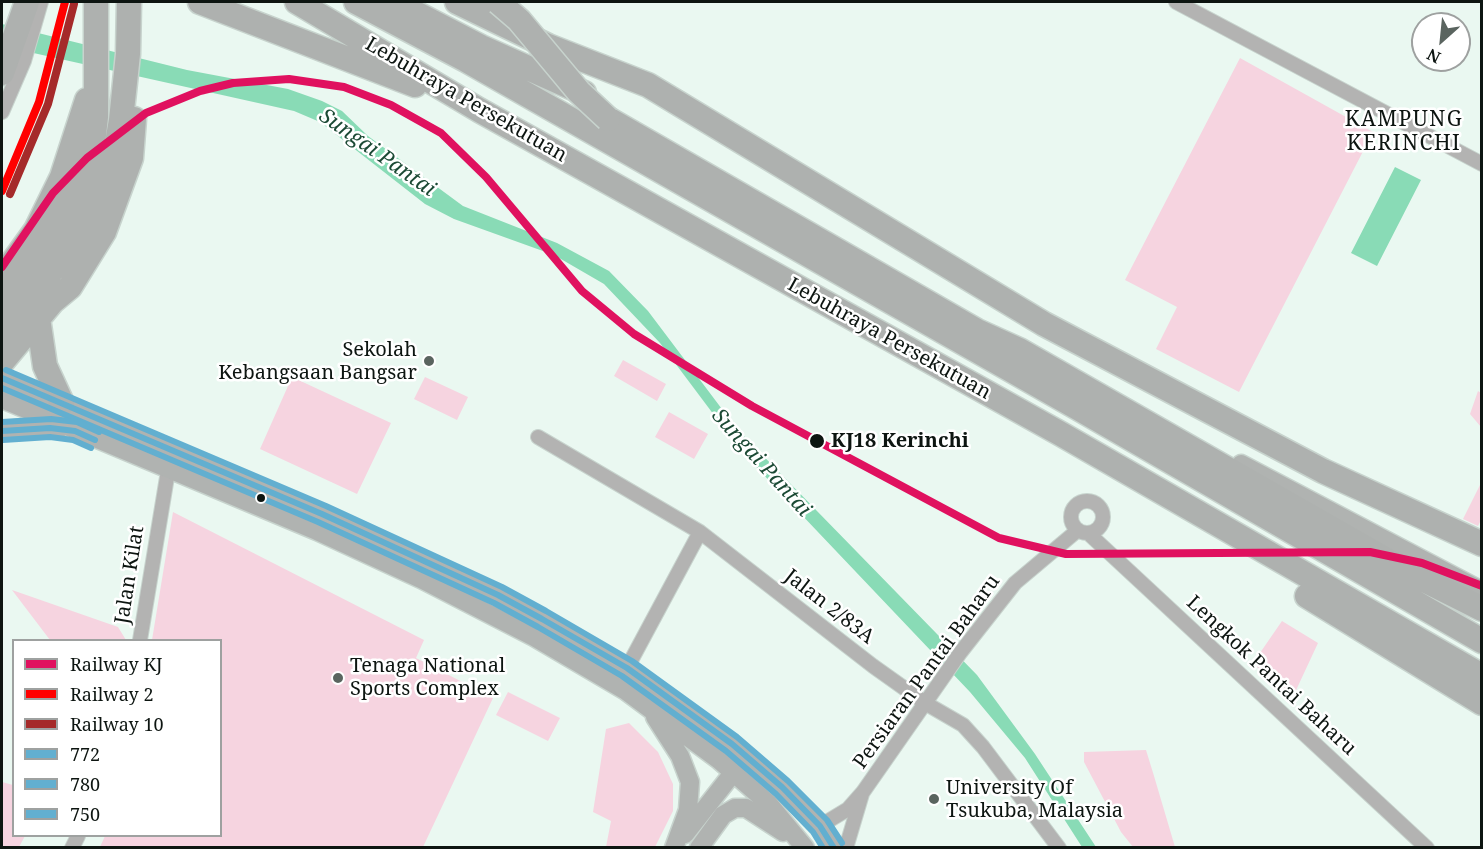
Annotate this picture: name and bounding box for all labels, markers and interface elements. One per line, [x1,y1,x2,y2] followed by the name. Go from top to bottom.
[1411,12,1471,72] north arrow
[361,32,571,168] street label: Lebuhraya Persekutuan
[1423,44,1444,69] text: N
[314,104,440,202] water label: Sungai Pantai
[1345,107,1463,157] district label: KAMPUNG KERINCHI
[783,273,995,405] street label: Lebuhraya Persekutuan
[218,338,417,385] place label: Sekolah Kebangsaan Bangsar
[422,354,436,368] marker: Sekolah Kebangsaan Bangsar
[706,404,816,522] water label: Sungai Pantai
[831,429,969,453] place label: KJ18 Kerinchi
[808,432,826,450] marker: KJ18 Kerinchi
[255,492,267,504] unlabelled marker
[110,524,150,626] street label: Jalan Kilat
[779,564,879,650] street label: Jalan 2/83A
[849,570,1005,774] street label: Persiaran Pantai Baharu
[1181,591,1361,761] street label: Lengkok Pantai Baharu
[12,639,222,837] legend
[70,652,162,676] text: Railway KJ
[350,654,505,701] place label: Tenaga National Sports Complex
[331,671,345,685] marker: Tenaga National Sports Complex
[70,682,153,706] text: Railway 2
[70,712,164,736] text: Railway 10
[70,742,100,766] text: 772
[70,772,100,796] text: 780
[946,776,1123,823] place label: University Of Tsukuba, Malaysia
[927,792,941,806] marker: University Of Tsukuba, Malaysia
[70,802,100,826] text: 750

